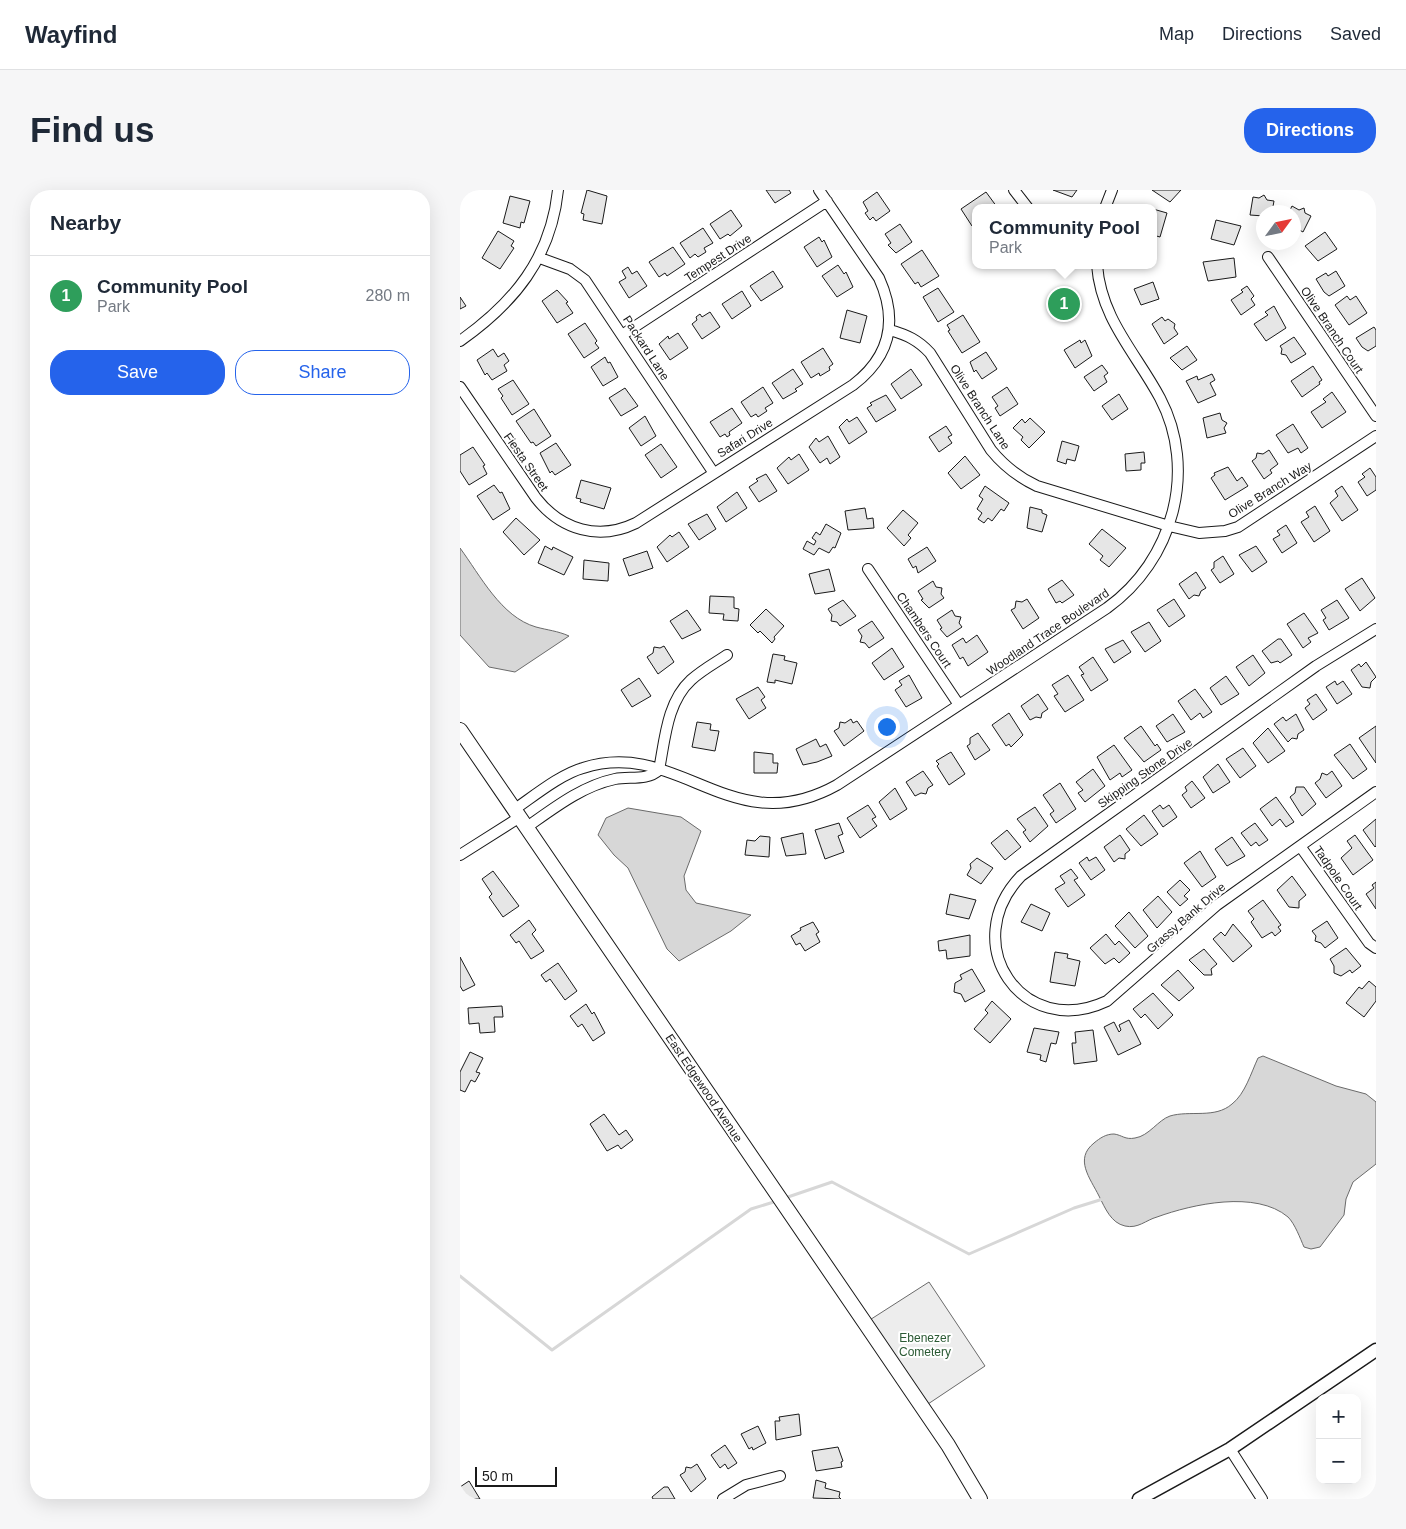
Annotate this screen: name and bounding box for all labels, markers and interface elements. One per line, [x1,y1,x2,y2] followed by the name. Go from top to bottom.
[25,21,117,48] text: Wayfind
[1159,24,1194,44] text: Map
[1222,24,1302,44] text: Directions
[1330,24,1381,44] text: Saved
[1244,108,1376,153] button: Directions
[30,110,154,149] text: Find us
[972,204,1157,269] popup
[1256,205,1301,250] north arrow
[50,211,121,234] text: Nearby
[989,217,1140,238] text: Community Pool
[682,231,754,285] street label: Tempest Drive
[989,239,1022,256] text: Park
[97,276,248,297] text: Community Pool
[1298,284,1367,376] street label: Olive Branch Court
[1048,285,1080,323] pin: 1
[62,287,70,304] text: 1
[366,287,410,304] text: 280 m
[97,298,130,315] text: Park
[620,313,672,383] street label: Packard Lane
[50,350,225,395] button: Save
[235,350,410,395] button: Share
[947,362,1013,452] street label: Olive Branch Lane
[715,415,776,461] street label: Safari Drive
[501,430,552,494] street label: Fiesta Street
[1226,459,1314,521] street label: Olive Branch Way
[984,586,1112,678] street label: Woodland Trace Boulevard
[894,590,955,671] street label: Chambers Court
[874,714,900,740] your location
[1095,735,1195,811] street label: Skipping Stone Drive
[1311,843,1366,913] street label: Tadpole Court
[1144,880,1229,956] street label: Grassy Bank Drive
[663,1031,746,1145] street label: East Edgewood Avenue
[899,1331,951,1359] park label: Ebenezer Cometery
[1316,1394,1361,1484] map controls
[1316,1394,1361,1439] button: +
[1316,1439,1361,1484] button: −
[475,1464,558,1487] scale bar
[482,1468,513,1484] text: 50 m

